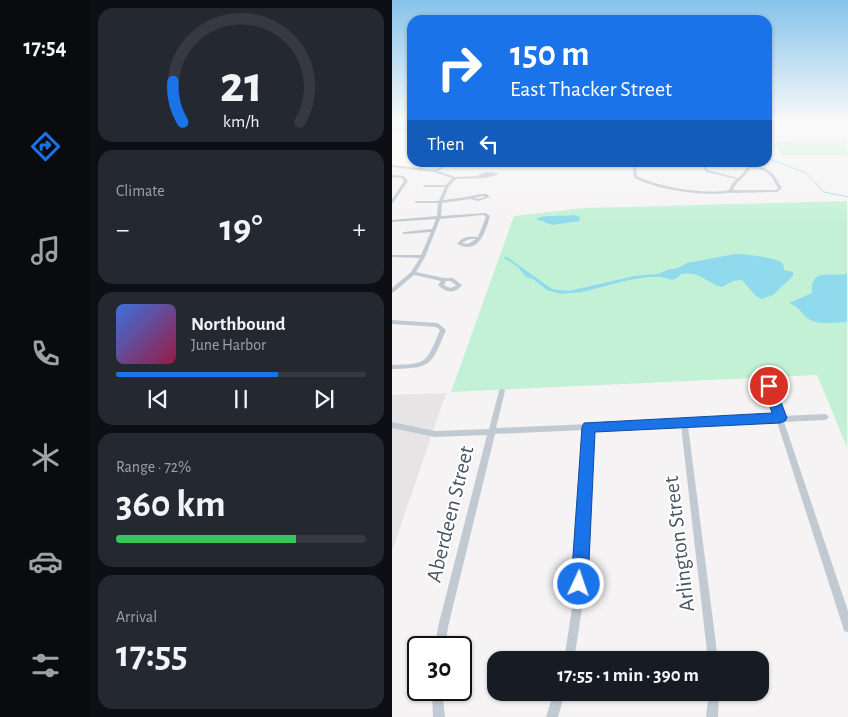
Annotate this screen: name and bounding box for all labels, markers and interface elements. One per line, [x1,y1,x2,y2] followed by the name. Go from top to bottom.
[427,35,492,100] icon: right
[23,36,67,58] text: 17:54
[510,37,590,72] text: 150 m
[219,59,263,111] text: 21
[510,78,672,100] text: East Thacker Street
[223,113,259,131] text: km/h
[28,129,63,164] icon: directions
[475,130,503,158] icon: left
[427,135,465,154] text: Then
[116,183,165,199] text: Climate
[219,210,263,248] text: 19°
[116,216,129,244] text: −
[353,216,366,244] text: +
[28,233,63,268] icon: music
[191,315,286,334] text: Northbound
[28,336,63,371] icon: phone
[191,337,266,353] text: June Harbor
[748,365,790,407] pin
[755,372,783,400] icon: arrive
[144,385,172,413] icon: previous
[227,385,255,413] icon: pause
[310,385,338,413] icon: next
[28,440,63,475] icon: climate
[422,444,478,584] street label: Aberdeen Street
[116,459,191,475] text: Range · 72%
[660,475,698,613] street label: Arlington Street
[116,486,226,524] text: 360 km
[28,544,63,579] icon: car
[552,557,604,609] position arrow
[116,609,157,625] text: Arrival
[116,636,188,674] text: 17:55
[407,636,472,701] speed limit sign: 30
[28,648,63,683] icon: filters
[557,666,699,685] text: 17:55 · 1 min · 390 m

